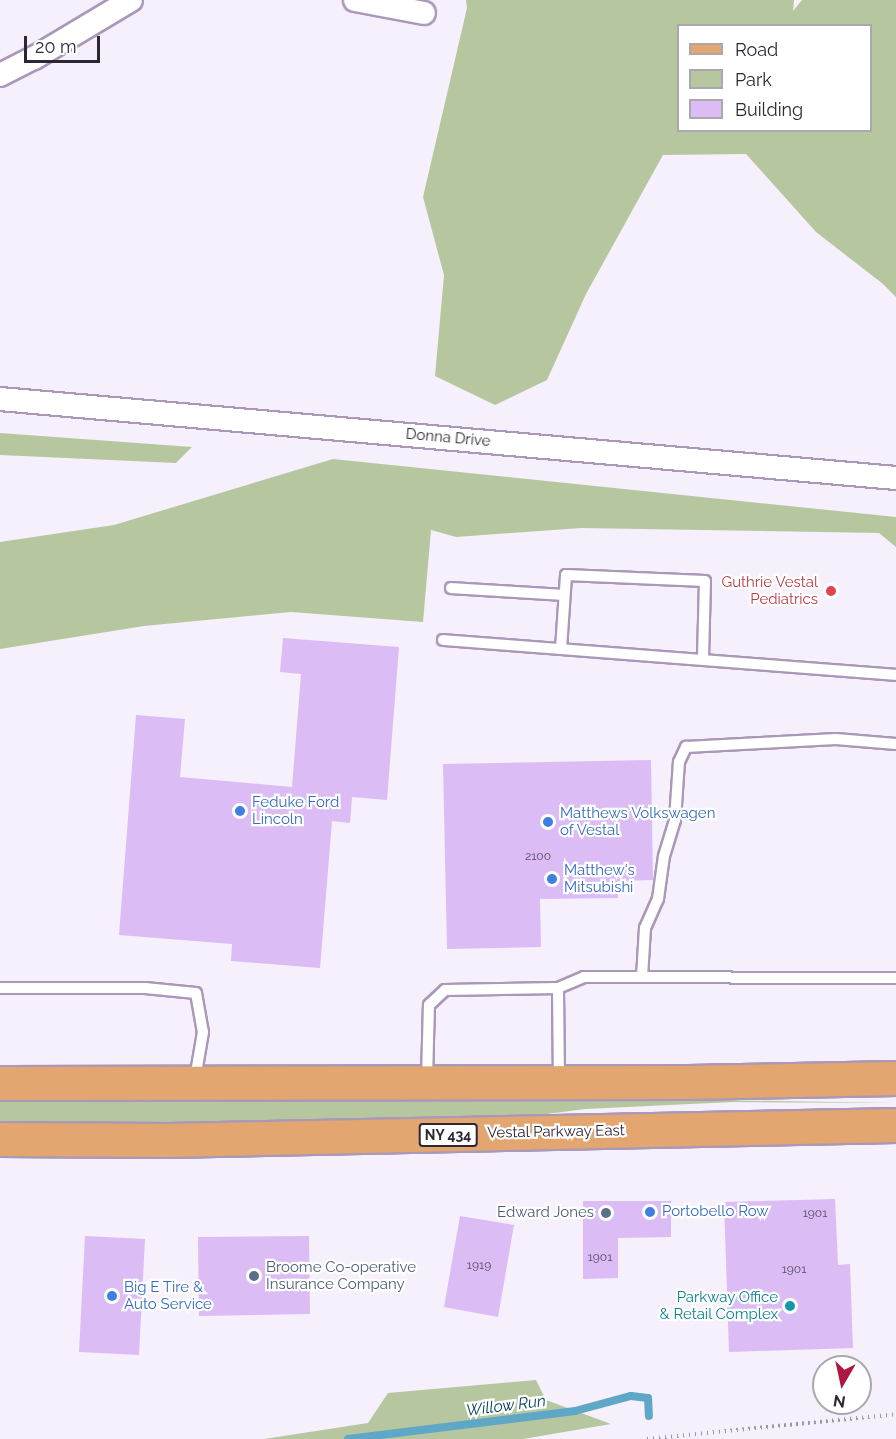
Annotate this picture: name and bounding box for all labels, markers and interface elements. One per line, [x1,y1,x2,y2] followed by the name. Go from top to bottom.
[27,24,104,62] scale bar
[677,24,872,132] legend
[35,36,77,57] text: 20 m
[735,39,778,60] text: Road
[735,69,772,90] text: Park
[735,99,803,120] text: Building
[405,425,491,451] street label: Donna Drive
[721,573,818,608] place label: Guthrie Vestal Pediatrics
[822,582,840,600] marker: Guthrie Vestal Pediatrics
[252,793,339,828] place label: Feduke Ford Lincoln
[233,804,247,818] marker: Feduke Ford Lincoln
[560,804,716,839] place label: Matthews Volkswagen of Vestal
[541,815,555,829] marker: Matthews Volkswagen of Vestal
[525,850,551,864] house number: 2100
[564,861,635,896] place label: Matthew's Mitsubishi
[545,872,559,886] marker: Matthew's Mitsubishi
[487,1122,625,1142] street label: Vestal Parkway East
[418,1124,478,1146] road number: NY 434
[662,1203,769,1221] place label: Portobello Row
[497,1204,594,1222] place label: Edward Jones
[643,1205,657,1219] marker: Portobello Row
[599,1206,613,1220] marker: Edward Jones
[803,1207,827,1221] house number: 1901
[588,1251,612,1265] house number: 1901
[266,1258,416,1293] place label: Broome Co-operative Insurance Company
[467,1259,491,1273] house number: 1919
[782,1263,806,1277] house number: 1901
[247,1269,261,1283] marker: Broome Co-operative Insurance Company
[124,1278,212,1313] place label: Big E Tire & Auto Service
[659,1288,778,1323] place label: Parkway Office & Retail Complex
[105,1289,119,1303] marker: Big E Tire & Auto Service
[783,1299,797,1313] marker: Parkway Office & Retail Complex
[812,1355,872,1415] north arrow
[832,1391,847,1412] text: N
[465,1392,547,1420] water label: Willow Run

